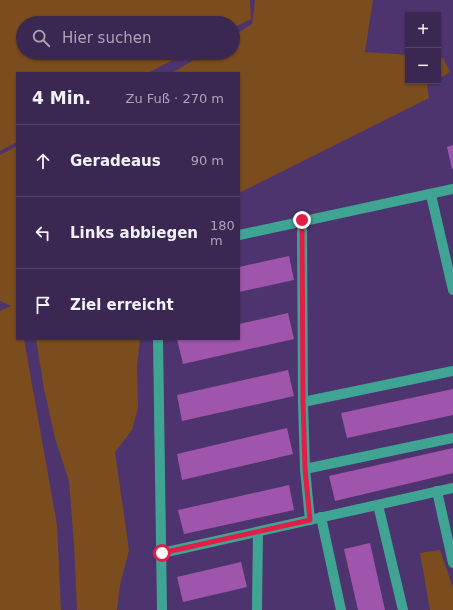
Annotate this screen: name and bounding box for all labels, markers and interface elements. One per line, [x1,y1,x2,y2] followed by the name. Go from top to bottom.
[405,12,441,84] map controls
[405,12,441,48] button: +
[16,16,240,60] search box
[30,27,52,49] icon: search
[62,29,151,47] text: Hier suchen
[405,48,441,84] button: −
[32,88,91,108] text: 4 Min.
[126,91,224,106] text: Zu Fuß · 270 m
[32,150,54,172] icon: ahead
[70,152,161,170] text: Geradeaus
[191,153,224,168] text: 90 m
[293,211,311,229] route end
[210,218,235,248] text: 180 m
[32,222,54,244] icon: left
[70,224,198,242] text: Links abbiegen
[32,294,54,316] icon: arrive
[70,296,174,314] text: Ziel erreicht
[153,544,171,562] route start

